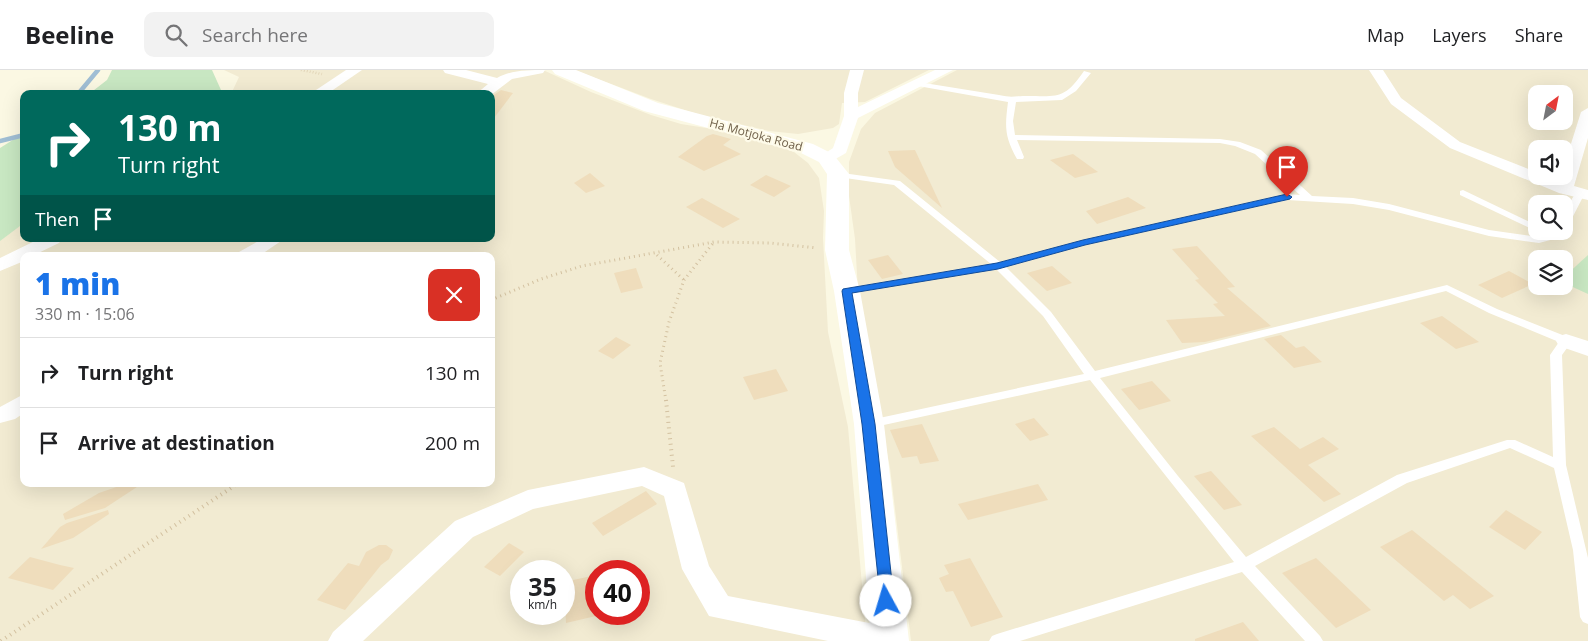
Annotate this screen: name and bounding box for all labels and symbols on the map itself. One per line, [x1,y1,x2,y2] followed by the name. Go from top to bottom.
[1528,85,1572,130] north arrow
[708,114,805,155] street label: Ha Motjoka Road
[1266,146,1308,197] pin
[585,560,650,625] speed limit sign: 40
[859,574,911,626] position arrow

